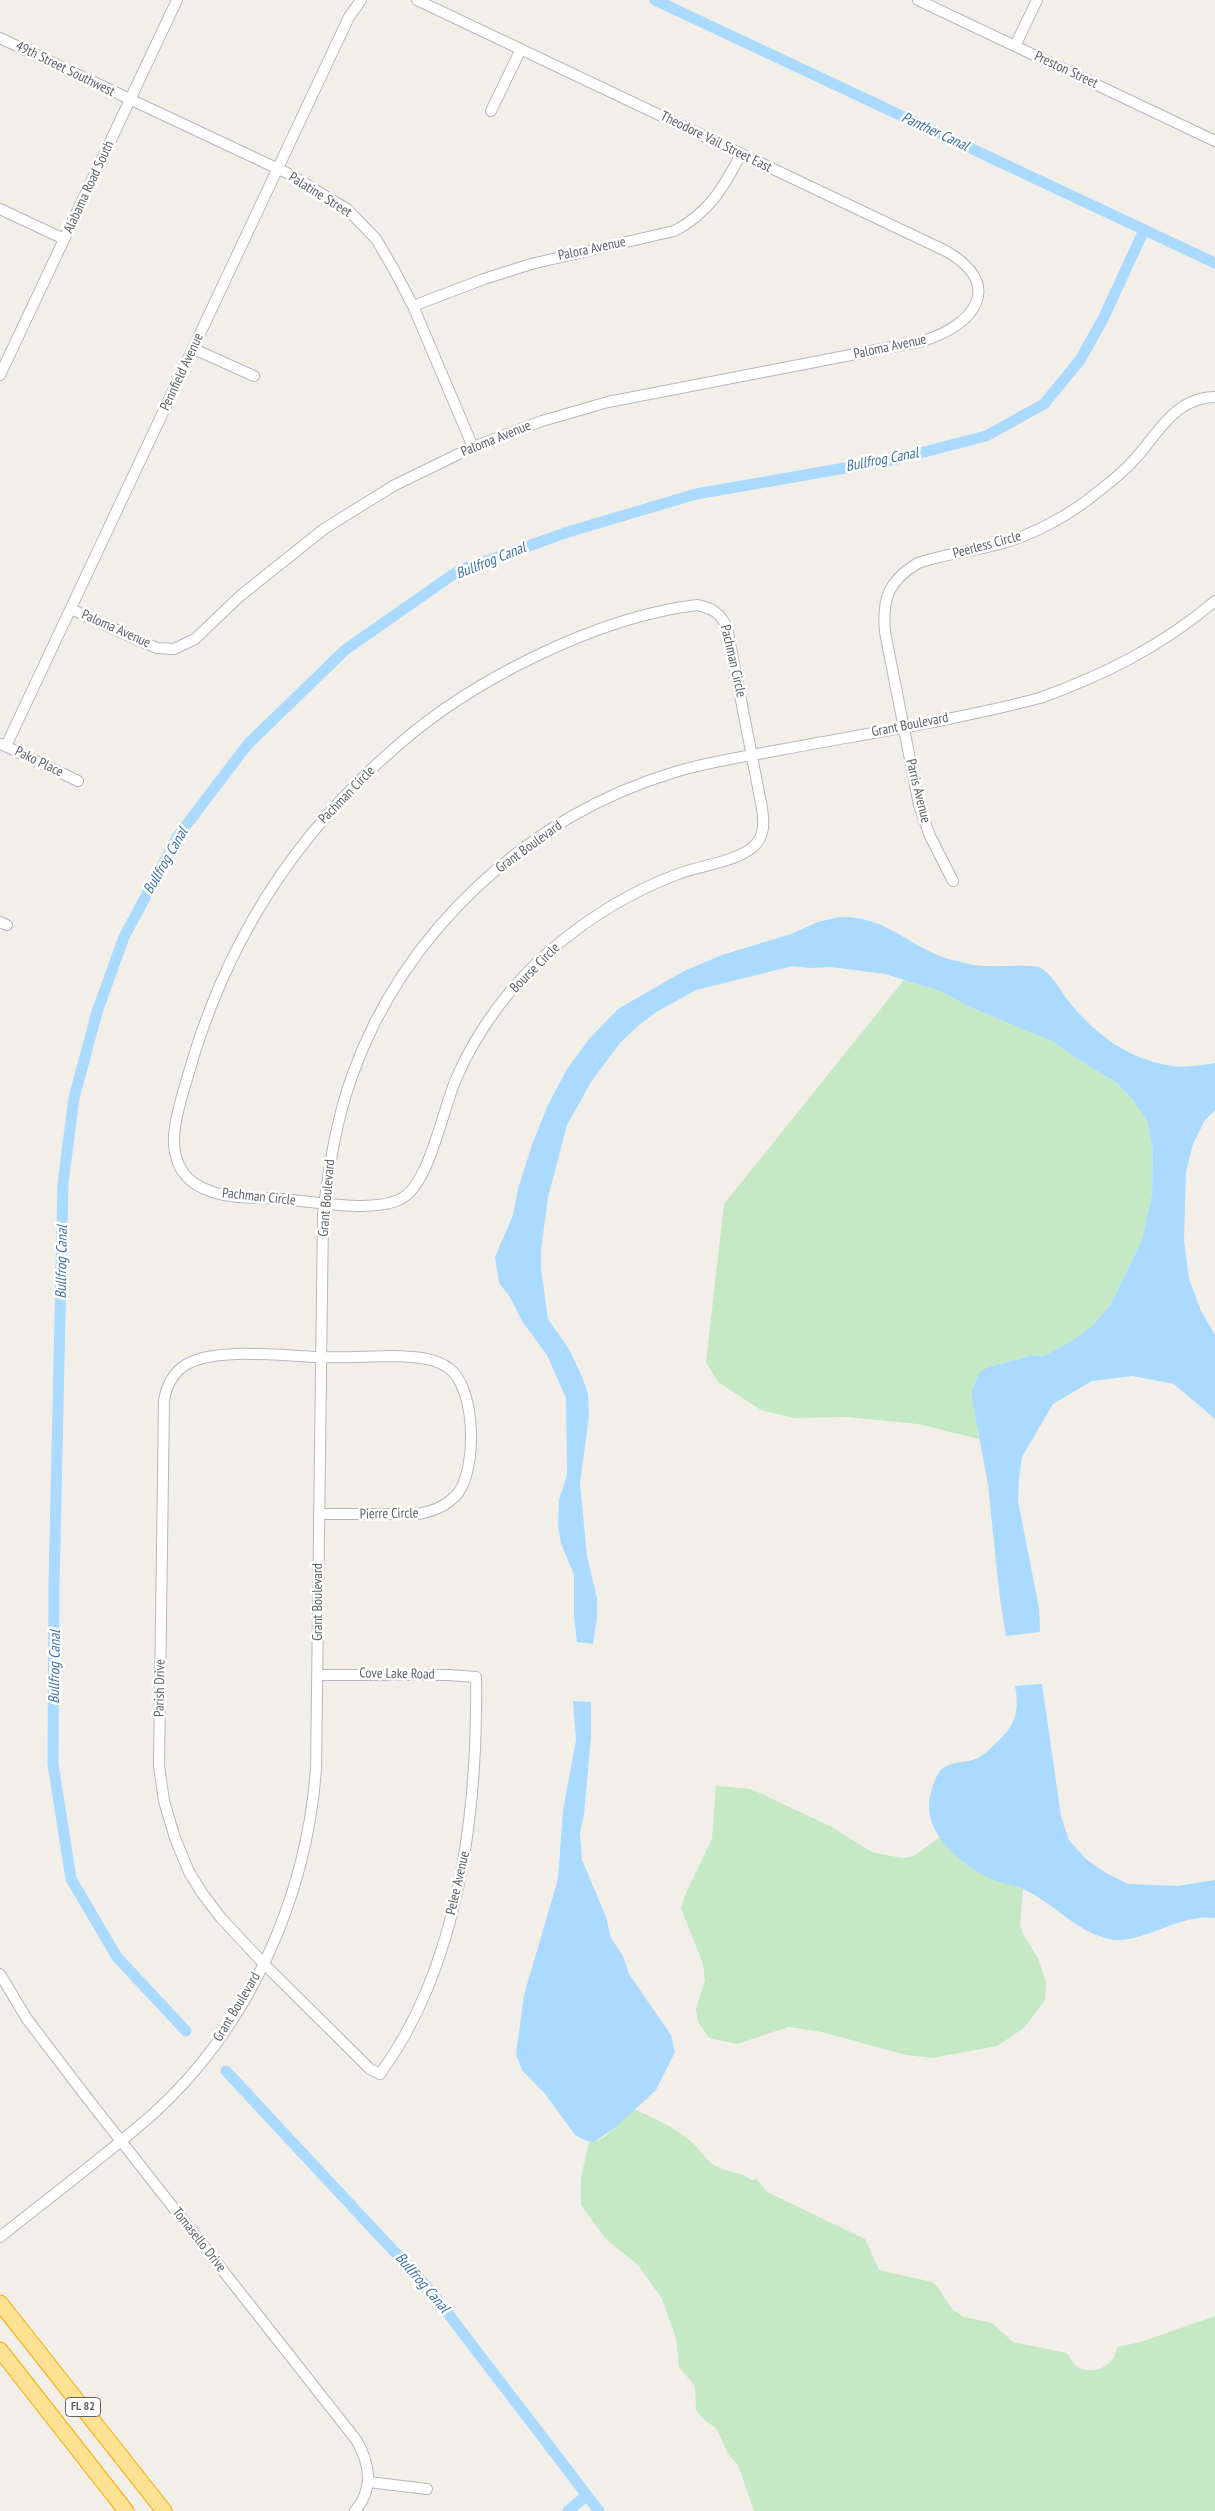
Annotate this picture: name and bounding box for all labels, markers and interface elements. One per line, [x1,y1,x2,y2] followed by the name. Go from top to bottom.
[13,38,117,100] street label: 49th Street Southwest
[1032,48,1100,92] street label: Preston Street
[658,108,774,176] street label: Theodore Vail Street East
[899,109,971,155] water label: Panther Canal
[60,138,118,236] street label: Alabama Road South
[285,169,355,221] street label: Palatine Street
[557,234,627,264] street label: Palora Avenue
[157,331,207,413] street label: Pennfield Avenue
[852,331,928,363] street label: Paloma Avenue
[459,417,533,461] street label: Paloma Avenue
[844,444,920,476] water label: Bullfrog Canal
[951,528,1023,562] street label: Peerless Circle
[454,539,528,583] water label: Bullfrog Canal
[79,606,153,652] street label: Paloma Avenue
[717,623,749,699] street label: Pachman Circle
[870,709,950,741] street label: Grant Boulevard
[12,743,66,781] street label: Pako Place
[902,757,934,825] street label: Parris Avenue
[315,763,379,827] street label: Pachman Circle
[493,817,565,877] street label: Grant Boulevard
[140,825,192,897] water label: Bullfrog Canal
[507,940,563,996] street label: Bourse Circle
[315,1159,339,1237] street label: Grant Boulevard
[221,1185,297,1209] street label: Pachman Circle
[52,1225,72,1299] water label: Bullfrog Canal
[359,1505,419,1523] street label: Pierre Circle
[310,1563,326,1641] street label: Grant Boulevard
[45,1630,65,1704] water label: Bullfrog Canal
[151,1659,169,1717] street label: Parish Drive
[359,1665,435,1683] street label: Cove Lake Road
[443,1850,473,1916] street label: Pelee Avenue
[210,1969,264,2045] street label: Grant Boulevard
[169,2204,229,2276] street label: Tomasello Drive
[391,2249,453,2317] water label: Bullfrog Canal
[66,2398,100,2416] road number: FL 82

